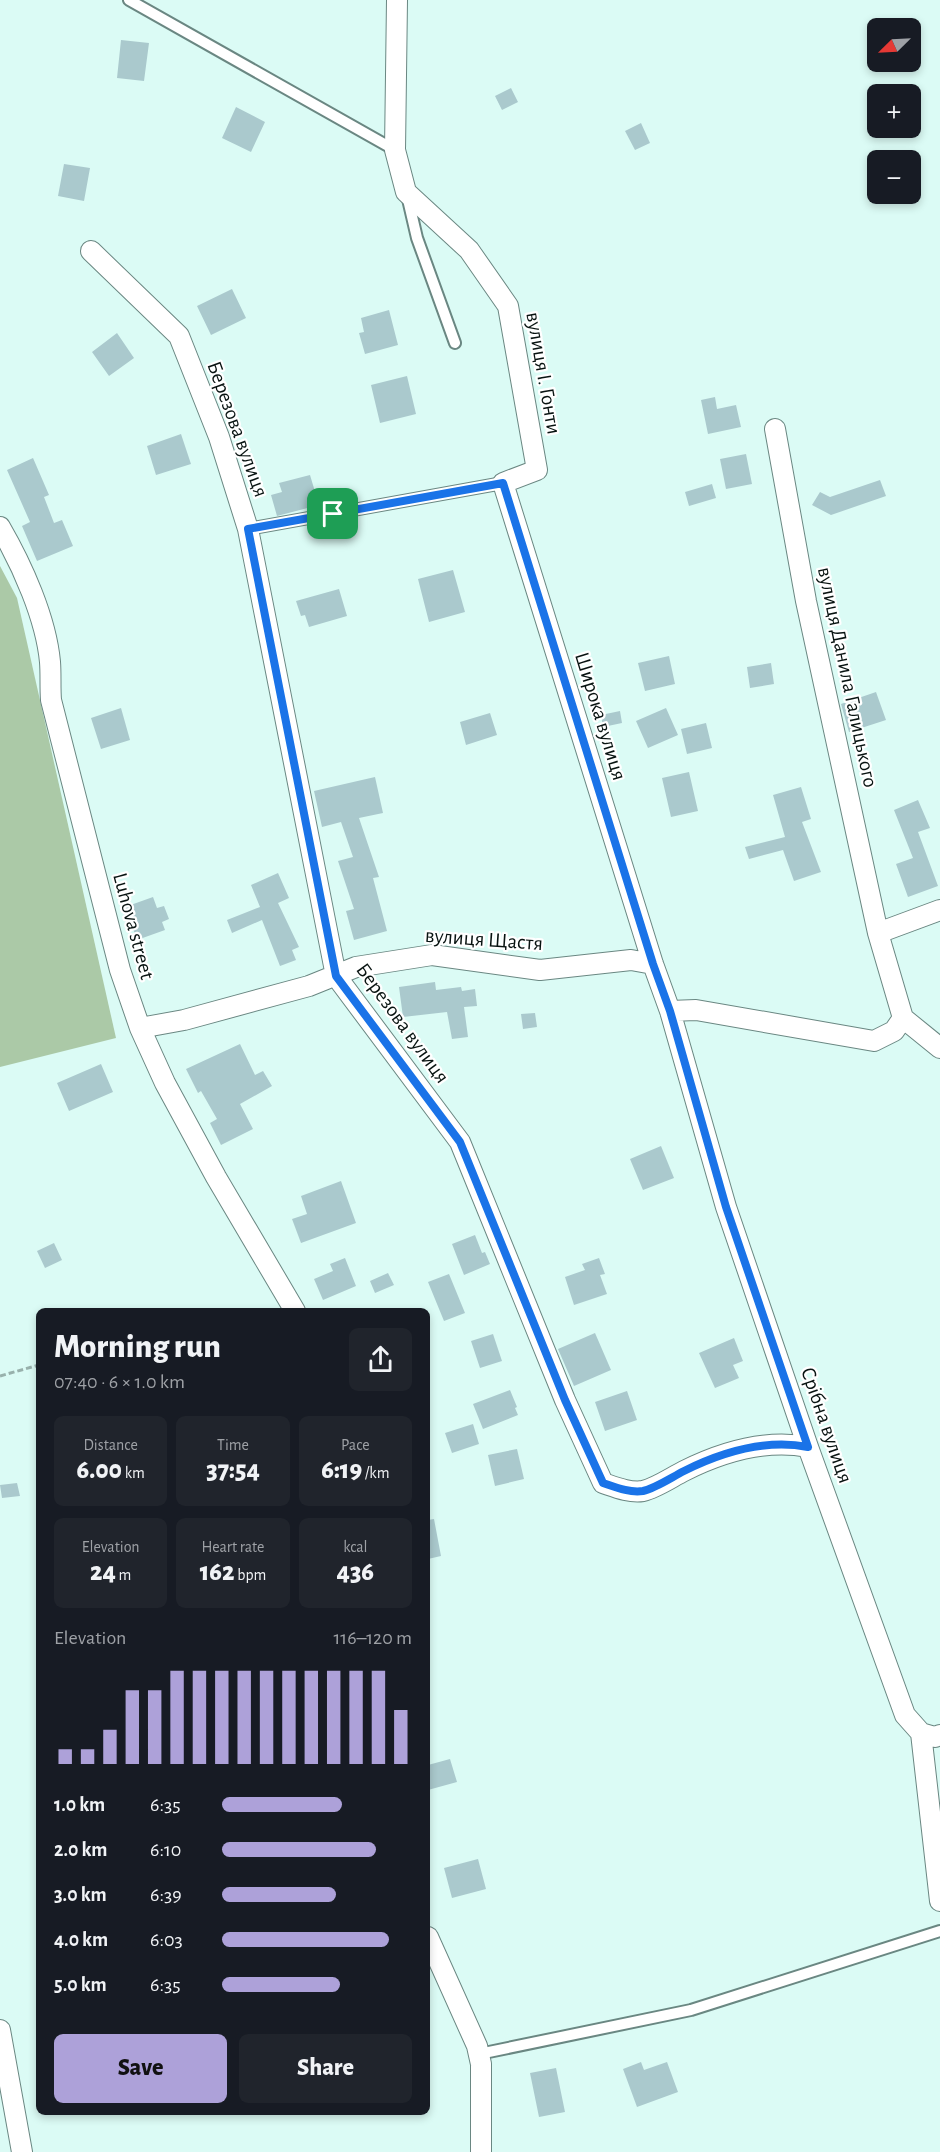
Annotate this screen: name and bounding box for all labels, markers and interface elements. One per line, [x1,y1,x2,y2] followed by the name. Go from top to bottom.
[867,18,921,72] north arrow
[867,18,921,204] map controls
[867,84,921,138] button: +
[867,150,921,204] button: −
[522,310,565,436] street label: вулиця І. Гонти
[203,358,272,500] street label: Березова вулиця
[307,488,358,539] pin
[316,497,349,530] icon: arrive
[814,565,881,789] street label: вулиця Данила Галицького
[571,649,630,783] street label: Широка вулиця
[109,871,158,982] street label: Luhova street
[424,925,544,954] street label: вулиця Щастя
[352,959,453,1087] street label: Березова вулиця
[349,1328,412,1391] button: share
[54,1331,221,1364] text: Morning run
[797,1365,856,1486] street label: Срібна вулиця
[54,1372,185,1392] text: 07:40 · 6 × 1.0 km
[84,1437,138,1453] text: Distance
[217,1437,249,1453] text: Time
[341,1437,370,1453] text: Pace
[77,1457,122,1483] text: 6.00
[206,1457,260,1483] text: 37:54
[321,1457,362,1483] text: 6:19
[122,1465,145,1481] text: km
[362,1465,389,1481] text: /km
[82,1539,140,1555] text: Elevation
[202,1539,264,1555] text: Heart rate
[343,1539,368,1555] text: kcal
[90,1559,116,1585] text: 24
[200,1559,235,1585] text: 162
[337,1559,374,1585] text: 436
[116,1567,131,1583] text: m
[235,1567,266,1583] text: bpm
[54,1628,126,1648] text: Elevation
[333,1628,412,1648] text: 116–120 m
[54,1795,105,1815] text: 1.0 km
[150,1795,181,1815] text: 6:35
[54,1840,107,1860] text: 2.0 km
[150,1840,181,1860] text: 6:10
[54,1885,107,1905] text: 3.0 km
[150,1885,182,1905] text: 6:39
[54,1930,108,1950] text: 4.0 km
[150,1930,183,1950] text: 6:03
[54,1975,107,1995] text: 5.0 km
[150,1975,181,1995] text: 6:35
[54,2034,227,2103] button: Save
[239,2034,412,2103] button: Share

